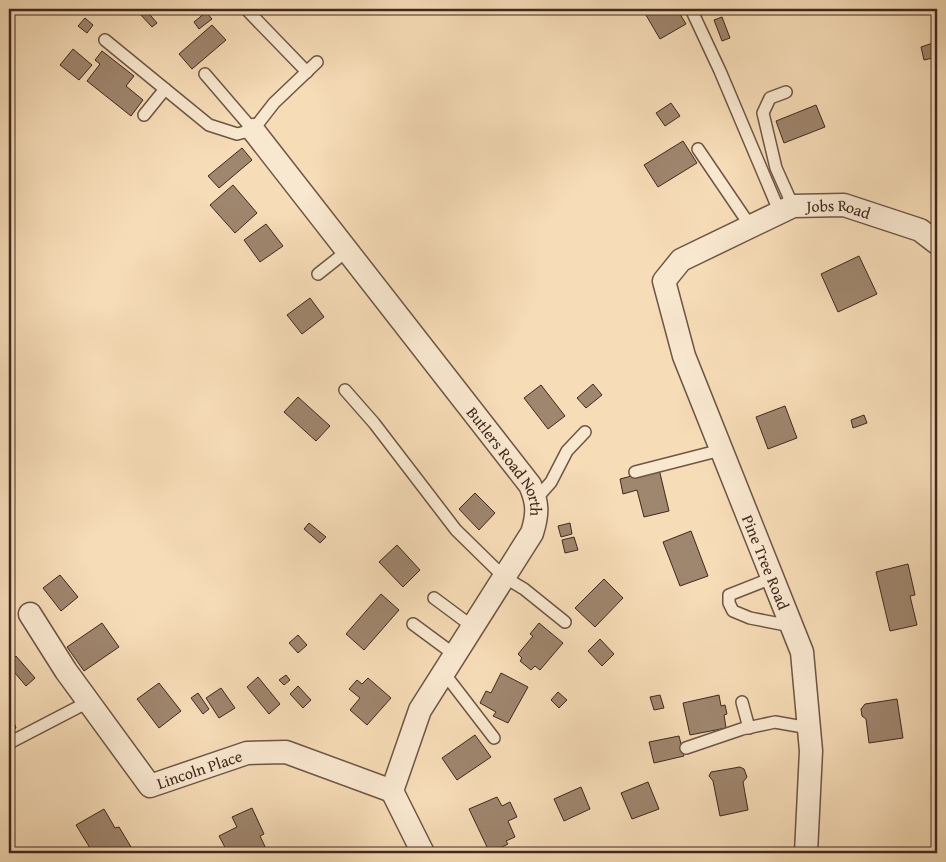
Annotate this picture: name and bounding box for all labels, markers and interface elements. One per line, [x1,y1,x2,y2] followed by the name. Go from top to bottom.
[804,193,874,225] street label: Jobs Road
[461,401,548,516] street label: Butlers Road North
[736,511,796,613] street label: Pine Tree Road
[153,744,245,795] street label: Lincoln Place

